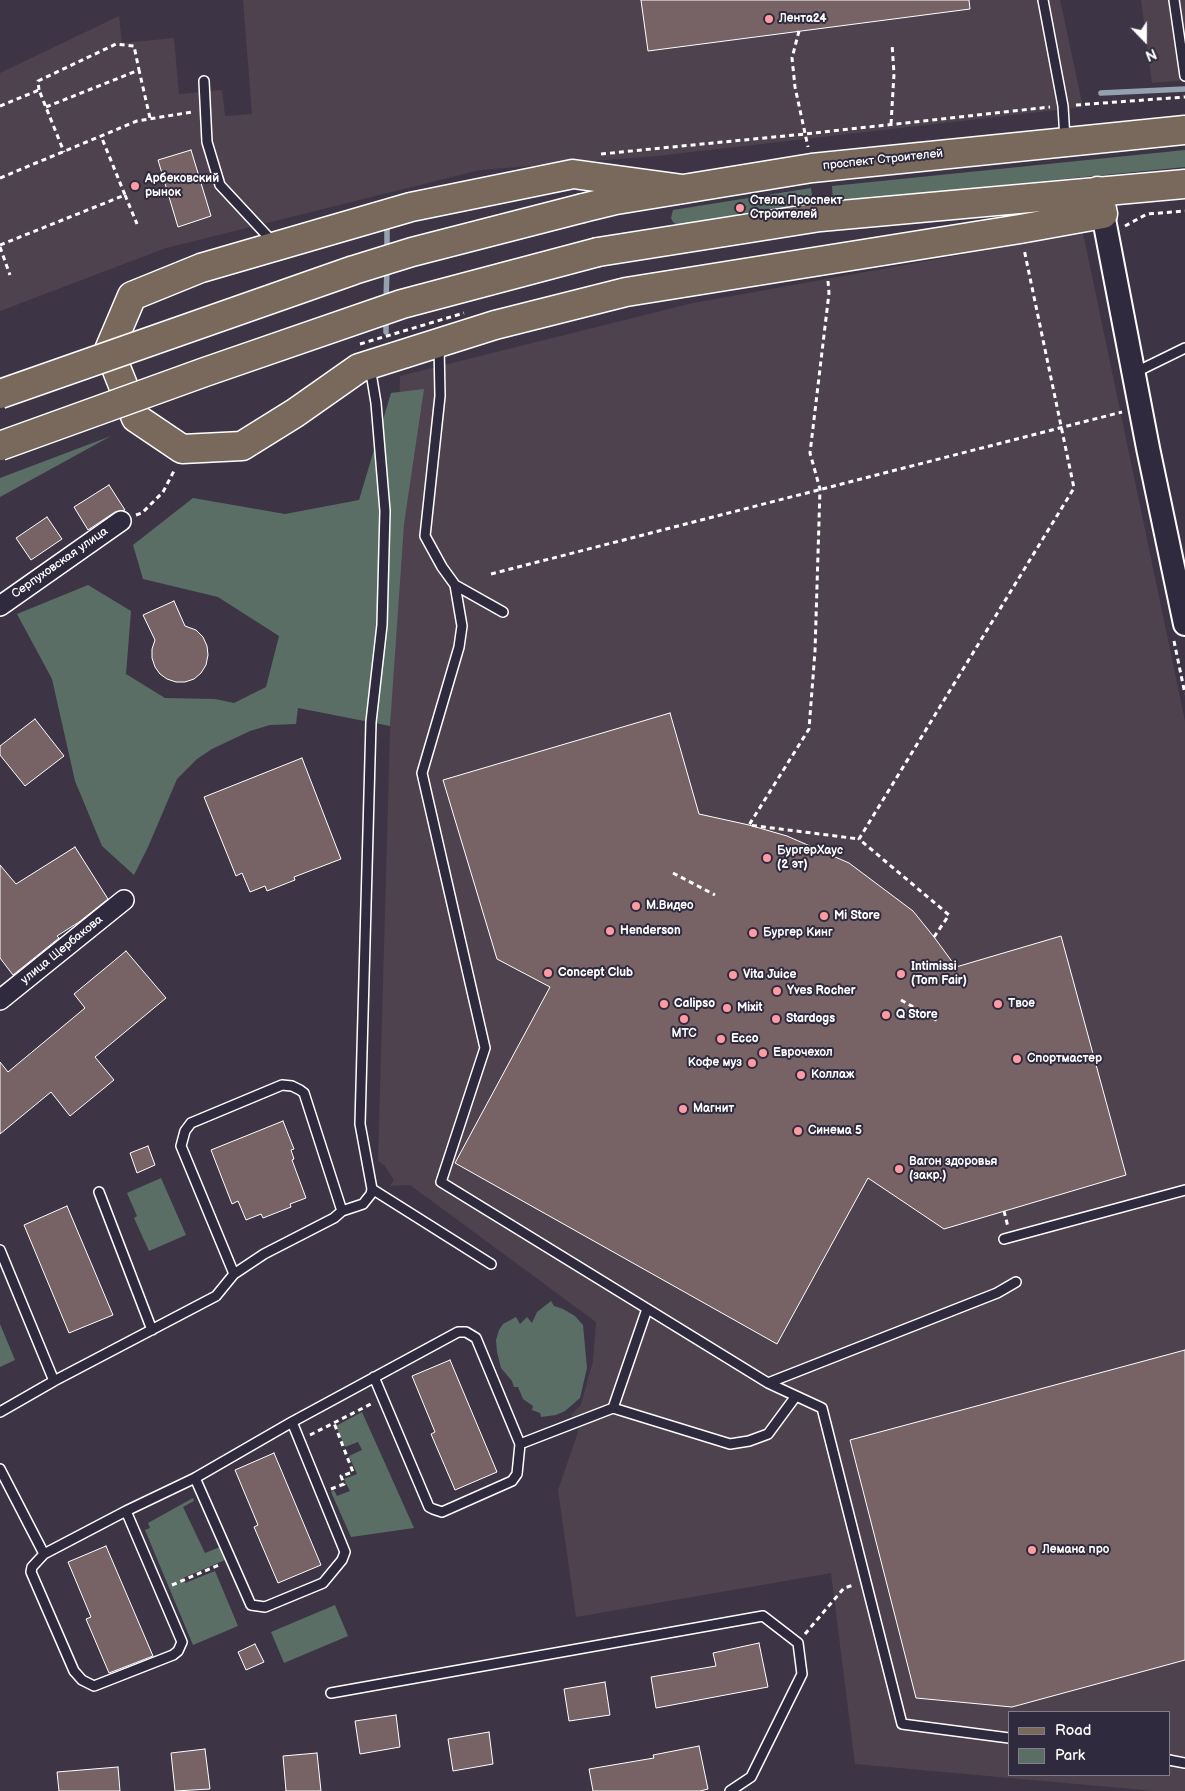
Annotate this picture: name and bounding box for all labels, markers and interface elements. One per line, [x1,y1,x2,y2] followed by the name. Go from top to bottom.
[779,12,827,26] place label: Лента24
[763,13,775,25] marker: Лента24
[1120,15,1170,65] north arrow
[1143,45,1159,64] text: N
[822,147,944,173] street label: проспект Строителей
[145,172,219,200] place label: Арбековский рынок
[129,180,141,192] marker: Арбековский рынок
[750,194,842,222] place label: Стела Проспект Строителей
[734,202,746,214] marker: Стела Проспект Строителей
[9,524,111,602] street label: Серпуховская улица
[777,844,843,872] place label: БургерХаус (2 эт)
[761,852,773,864] marker: БургерХаус (2 эт)
[646,899,694,913] place label: М.Видео
[630,900,642,912] marker: М.Видео
[834,909,880,923] place label: Mi Store
[818,910,830,922] marker: Mi Store
[18,913,106,987] street label: улица Щербакова
[620,924,681,938] place label: Henderson
[604,925,616,937] marker: Henderson
[763,926,833,940] place label: Бургер Кинг
[747,927,759,939] marker: Бургер Кинг
[911,960,967,988] place label: Intimissi (Tom Fair)
[558,966,633,980] place label: Concept Club
[542,967,554,979] marker: Concept Club
[743,968,796,982] place label: Vita Juice
[895,968,907,980] marker: Intimissi (Tom Fair)
[727,969,739,981] marker: Vita Juice
[787,984,855,998] place label: Yves Rocher
[771,985,783,997] marker: Yves Rocher
[674,997,715,1011] place label: Calipso
[1008,997,1035,1011] place label: Твое
[658,998,670,1010] marker: Calipso
[992,998,1004,1010] marker: Твое
[737,1001,763,1015] place label: Mixit
[721,1002,733,1014] marker: Mixit
[896,1008,938,1022] place label: Q Store
[880,1009,892,1021] marker: Q Store
[786,1012,835,1026] place label: Stardogs
[678,1013,690,1025] marker: МТС
[770,1013,782,1025] marker: Stardogs
[671,1027,697,1041] place label: МТС
[731,1032,759,1046] place label: Ecco
[715,1033,727,1045] marker: Ecco
[773,1046,833,1060] place label: Еврочехол
[757,1047,769,1059] marker: Еврочехол
[1027,1052,1102,1066] place label: Спортмастер
[1011,1053,1023,1065] marker: Спортмастер
[688,1056,742,1070] place label: Кофе муз
[746,1057,758,1069] marker: Кофе муз
[811,1068,854,1082] place label: Коллаж
[795,1069,807,1081] marker: Коллаж
[693,1102,734,1116] place label: Магнит
[677,1103,689,1115] marker: Магнит
[808,1124,862,1138] place label: Синема 5
[792,1125,804,1137] marker: Синема 5
[909,1155,997,1183] place label: Вагон здоровья (закр.)
[893,1163,905,1175] marker: Вагон здоровья (закр.)
[1042,1543,1109,1557] place label: Лемана про
[1026,1544,1038,1556] marker: Лемана про
[1008,1711,1170,1776] legend
[1055,1721,1091,1740] text: Road
[1055,1746,1085,1765] text: Park

